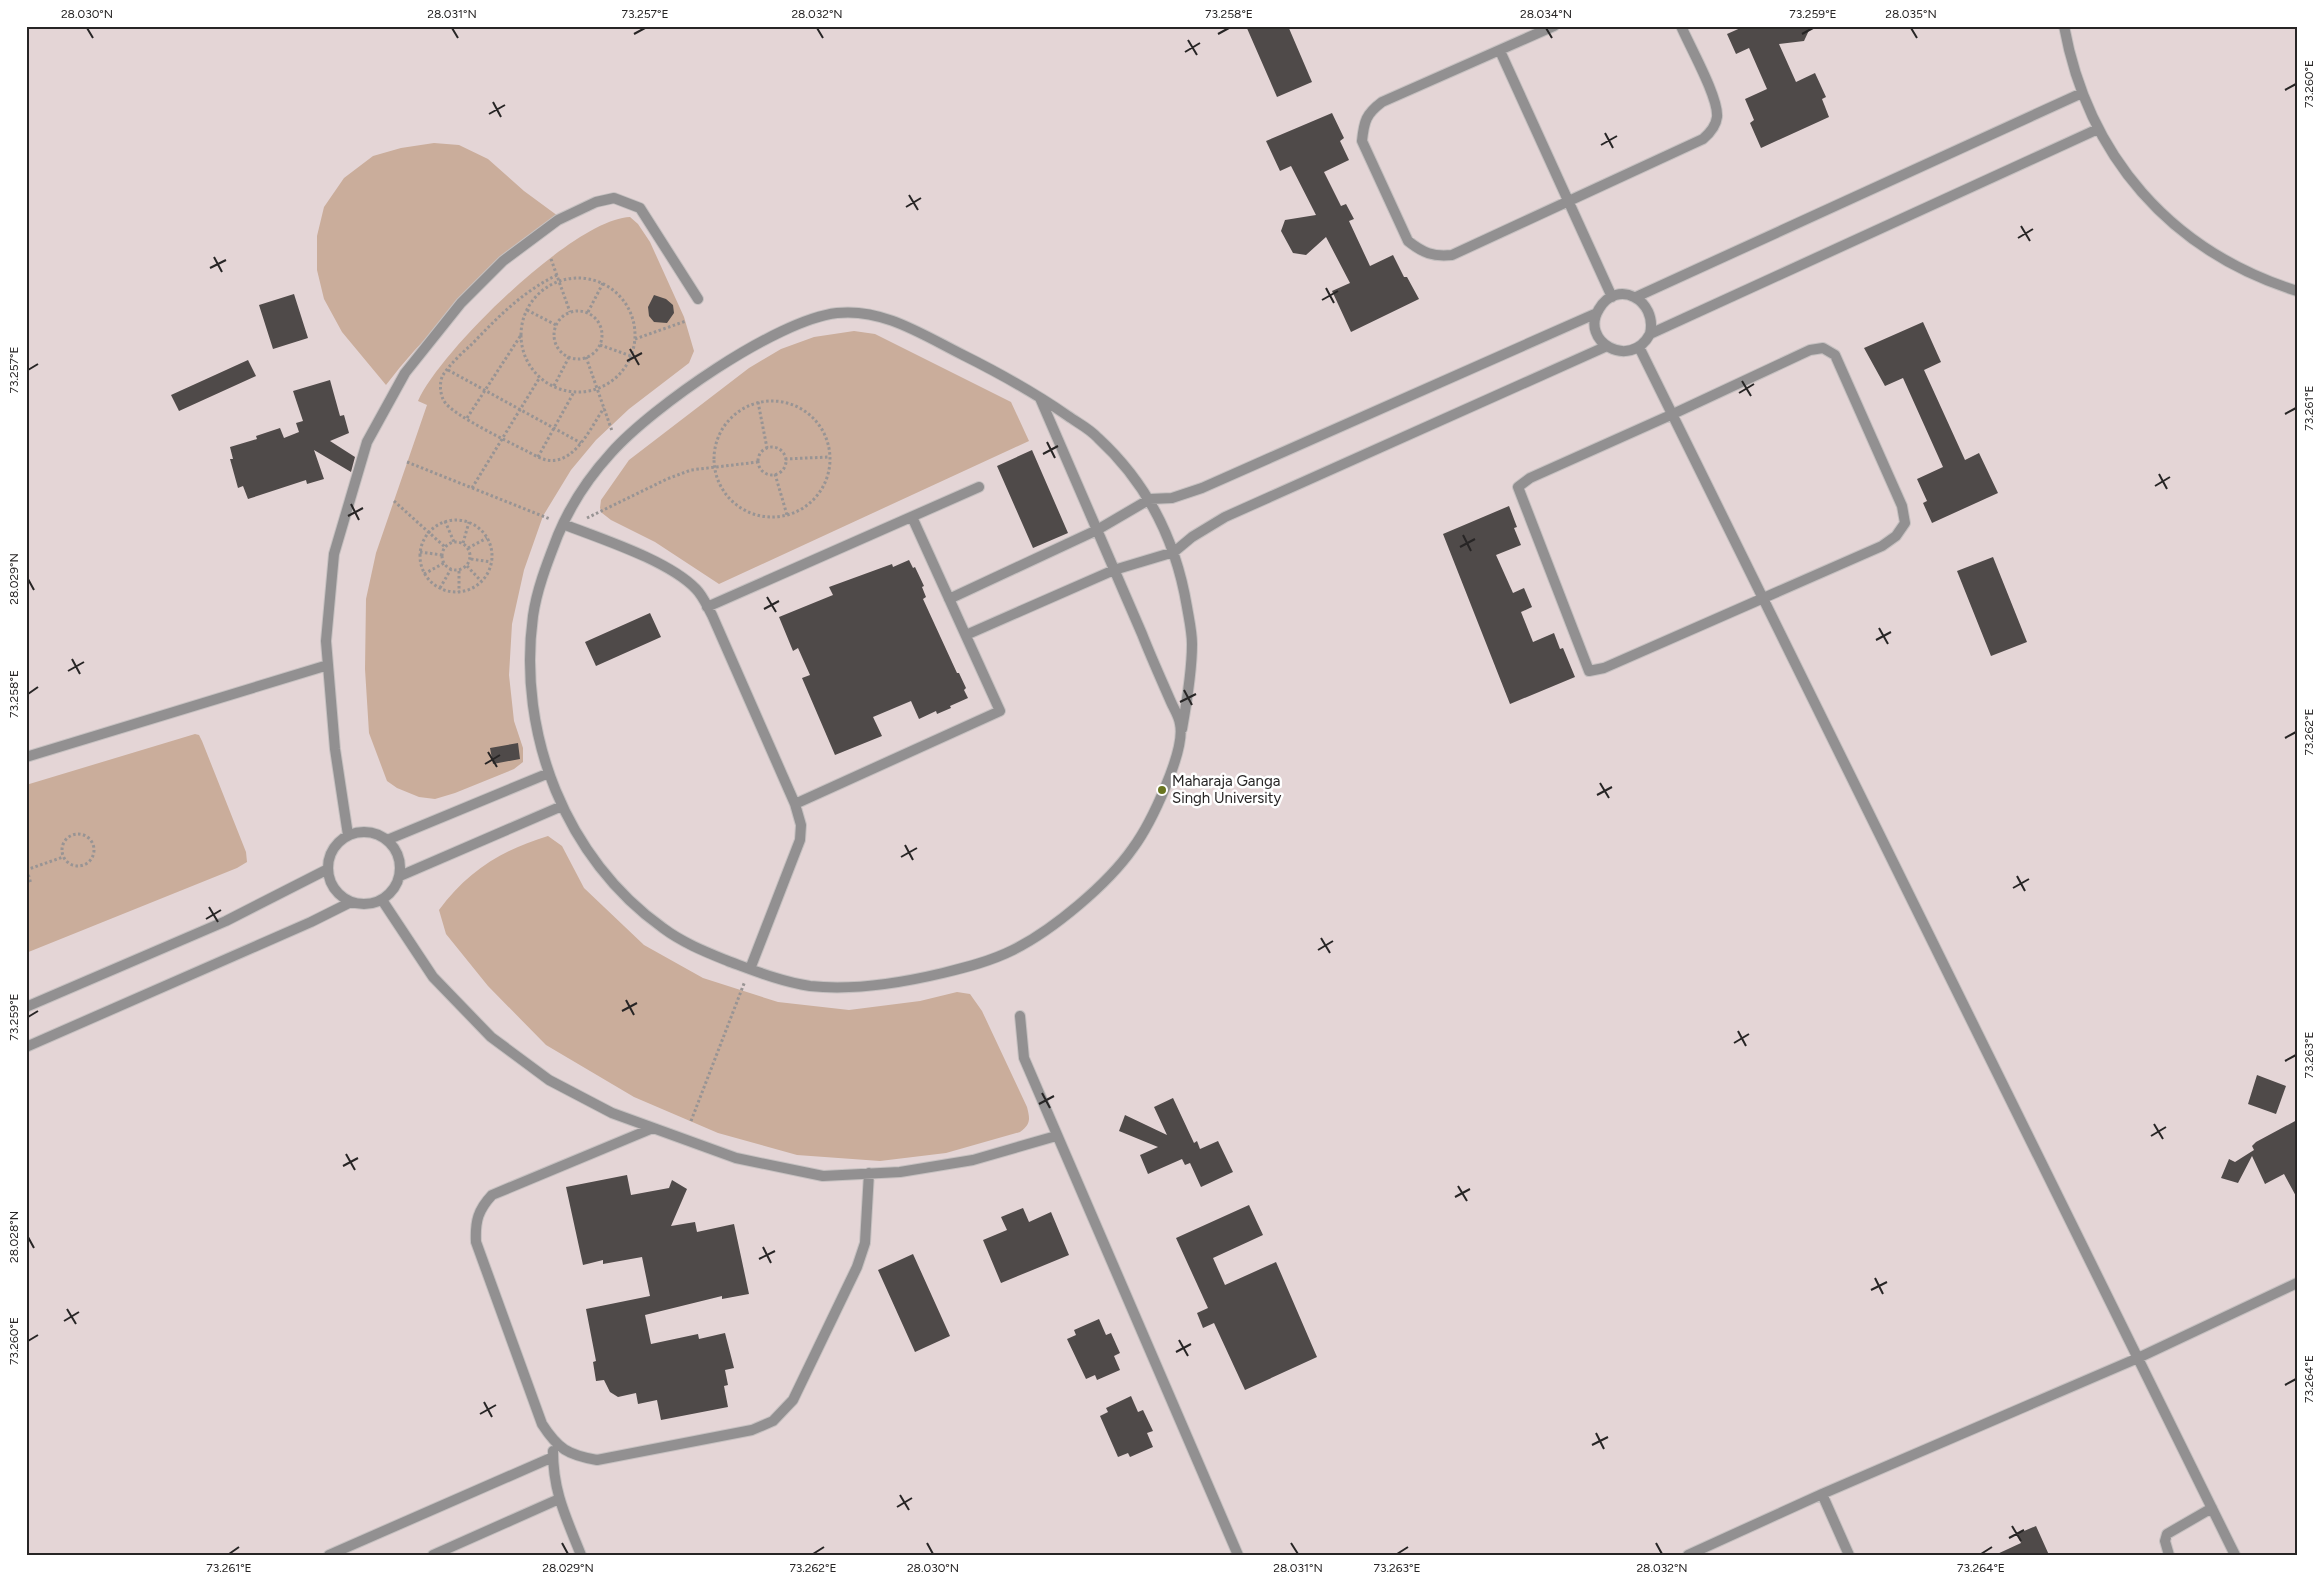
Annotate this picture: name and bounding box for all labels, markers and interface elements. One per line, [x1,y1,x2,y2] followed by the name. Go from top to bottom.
[61,7,113,21] text: 28.030°N
[427,7,477,21] text: 28.031°N
[621,7,669,21] text: 73.257°E
[791,7,843,21] text: 28.032°N
[1205,7,1253,21] text: 73.258°E
[1520,7,1572,21] text: 28.034°N
[1789,7,1837,21] text: 73.259°E
[1885,7,1937,21] text: 28.035°N
[2302,60,2316,108] text: 73.260°E
[7,346,21,394] text: 73.257°E
[2302,385,2316,431] text: 73.261°E
[7,553,21,605] text: 28.029°N
[7,670,21,718] text: 73.258°E
[2302,708,2316,756] text: 73.262°E
[1172,772,1281,807] place label: Maharaja Ganga Singh University
[1156,784,1168,796] marker: Maharaja Ganga Singh University
[7,993,21,1041] text: 73.259°E
[2302,1031,2316,1079] text: 73.263°E
[7,1211,21,1263] text: 28.028°N
[7,1317,21,1365] text: 73.260°E
[2302,1355,2316,1403] text: 73.264°E
[206,1561,252,1575] text: 73.261°E
[542,1561,594,1575] text: 28.029°N
[789,1561,837,1575] text: 73.262°E
[907,1561,959,1575] text: 28.030°N
[1273,1561,1323,1575] text: 28.031°N
[1373,1561,1421,1575] text: 73.263°E
[1636,1561,1688,1575] text: 28.032°N
[1957,1561,2005,1575] text: 73.264°E

